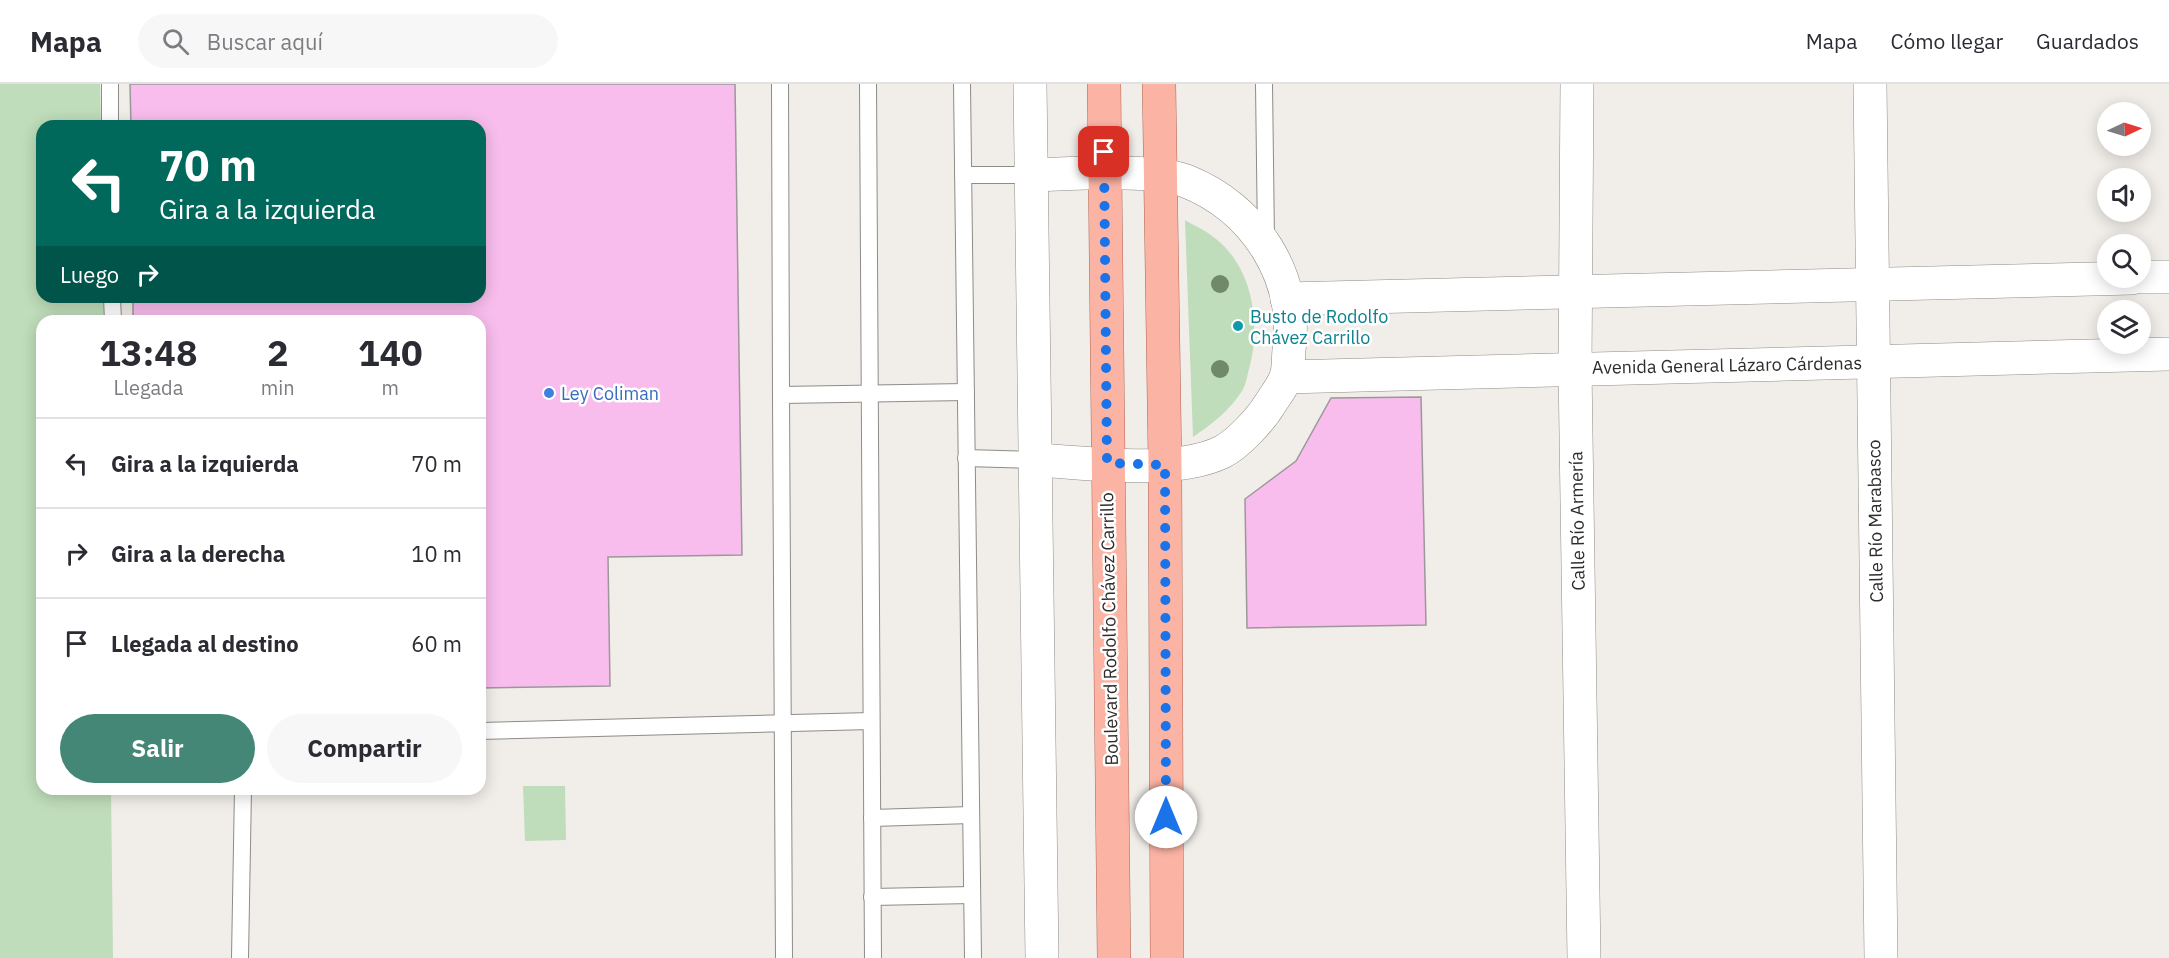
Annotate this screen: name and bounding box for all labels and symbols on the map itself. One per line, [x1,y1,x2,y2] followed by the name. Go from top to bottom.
[2097,102,2151,156] north arrow
[1078,126,1129,177] pin
[1250,305,1388,349] place label: Busto de Rodolfo Chávez Carrillo
[1231,319,1245,333] marker: Busto de Rodolfo Chávez Carrillo
[1592,351,1862,379] street label: Avenida General Lázaro Cárdenas
[561,382,659,405] place label: Ley Coliman
[542,386,556,400] marker: Ley Coliman
[1862,439,1888,603] street label: Calle Río Marabasco
[1564,451,1590,591] street label: Calle Río Armería
[1095,492,1123,766] street label: Boulevard Rodolfo Chávez Carrillo
[1134,785,1198,849] position arrow

